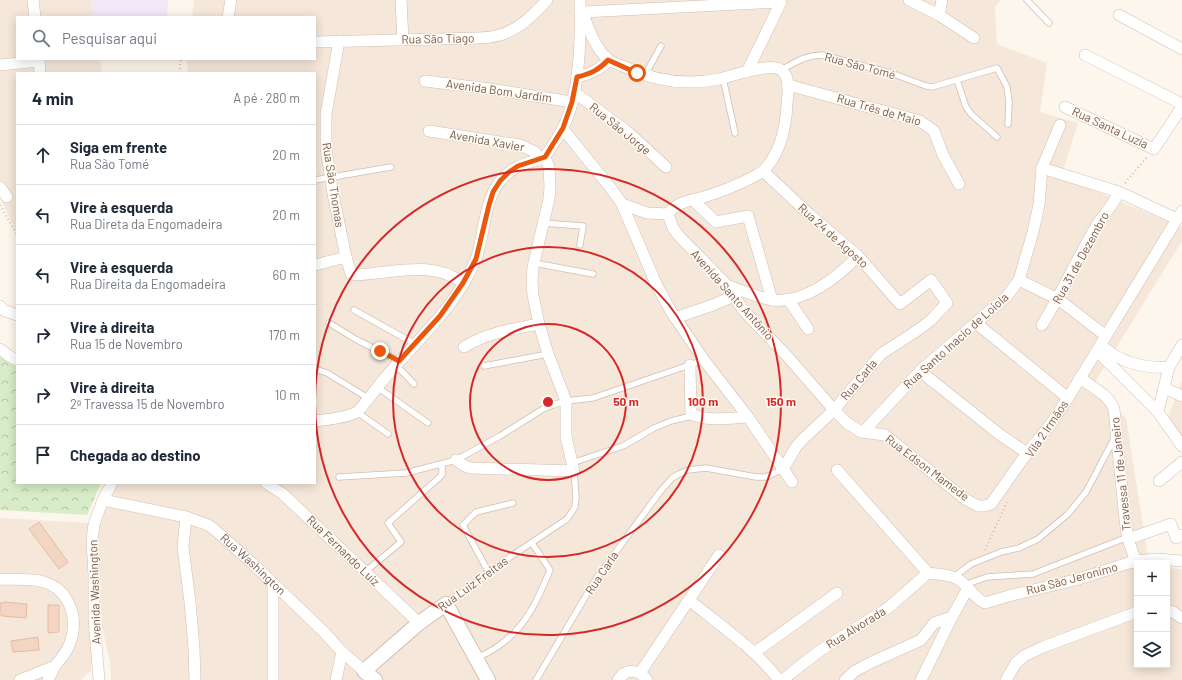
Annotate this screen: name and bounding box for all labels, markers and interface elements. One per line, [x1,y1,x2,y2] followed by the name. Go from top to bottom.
[16,16,316,60] search box
[30,27,52,49] icon: search
[62,29,157,47] text: Pesquisar aqui
[401,30,475,46] street label: Rua São Tiago
[823,49,897,81] street label: Rua São Tomé
[628,64,646,82] route start
[445,76,553,104] street label: Avenida Bom Jardim
[32,88,74,108] text: 4 min
[233,90,300,106] text: A pé · 280 m
[836,90,923,128] street label: Rua Três de Maio
[587,99,654,157] street label: Rua São Jorge
[1070,103,1151,151] street label: Rua Santa Luzía
[449,127,526,154] street label: Avenida Xavier
[70,138,167,156] text: Siga em frente
[320,141,348,229] street label: Rua São Thomas
[32,144,54,166] icon: ahead
[272,147,300,163] text: 20 m
[70,156,149,172] text: Rua São Tomé
[70,198,173,216] text: Vire à esquerda
[796,200,872,270] street label: Rua 24 de Agosto
[32,204,54,226] icon: left
[272,207,300,223] text: 20 m
[1049,209,1111,306] street label: Rua 31 de Dezembro
[70,216,222,232] text: Rua Direta da Engomadeira
[689,246,777,342] street label: Avenida Santo Antônio
[70,258,173,276] text: Vire à esquerda
[32,264,54,286] icon: left
[273,267,300,283] text: 60 m
[70,276,226,292] text: Rua Direita da Engomadeira
[900,289,1011,391] street label: Rua Santo Inacio de Loiola
[70,318,154,336] text: Vire à direita
[32,324,54,346] icon: right
[269,327,300,343] text: 170 m
[70,336,183,352] text: Rua 15 de Novembro
[371,342,389,360] route end
[837,356,879,403] street label: Rua Carla
[70,378,154,396] text: Vire à direita
[32,384,54,406] icon: right
[275,387,300,403] text: 10 m
[613,394,639,408] text: 50 m
[688,394,718,408] text: 100 m
[766,394,796,408] text: 150 m
[541,395,555,409] centre of rings
[70,396,225,412] text: 2ª Travessa 15 de Novembro
[1022,397,1071,460] street label: Vila 2 Irmãos
[1107,417,1133,532] street label: Travessa 11 de Janeiro
[883,431,972,503] street label: Rua Edson Mamede
[32,444,54,466] icon: arrive
[70,446,201,464] text: Chegada ao destino
[304,512,383,589] street label: Rua Fernando Luiz
[218,530,289,598] street label: Rua Washington
[85,539,103,645] street label: Avenida Washington
[582,548,621,597] street label: Rua Carla
[435,553,510,613] street label: Rua Luiz Freitas
[1024,559,1119,597] street label: Rua São Jeronimo
[1134,560,1170,668] map controls
[1134,560,1170,596] button: +
[1134,596,1170,632] button: −
[823,603,888,651] street label: Rua Alvorada
[1134,632,1170,668] button: layers

